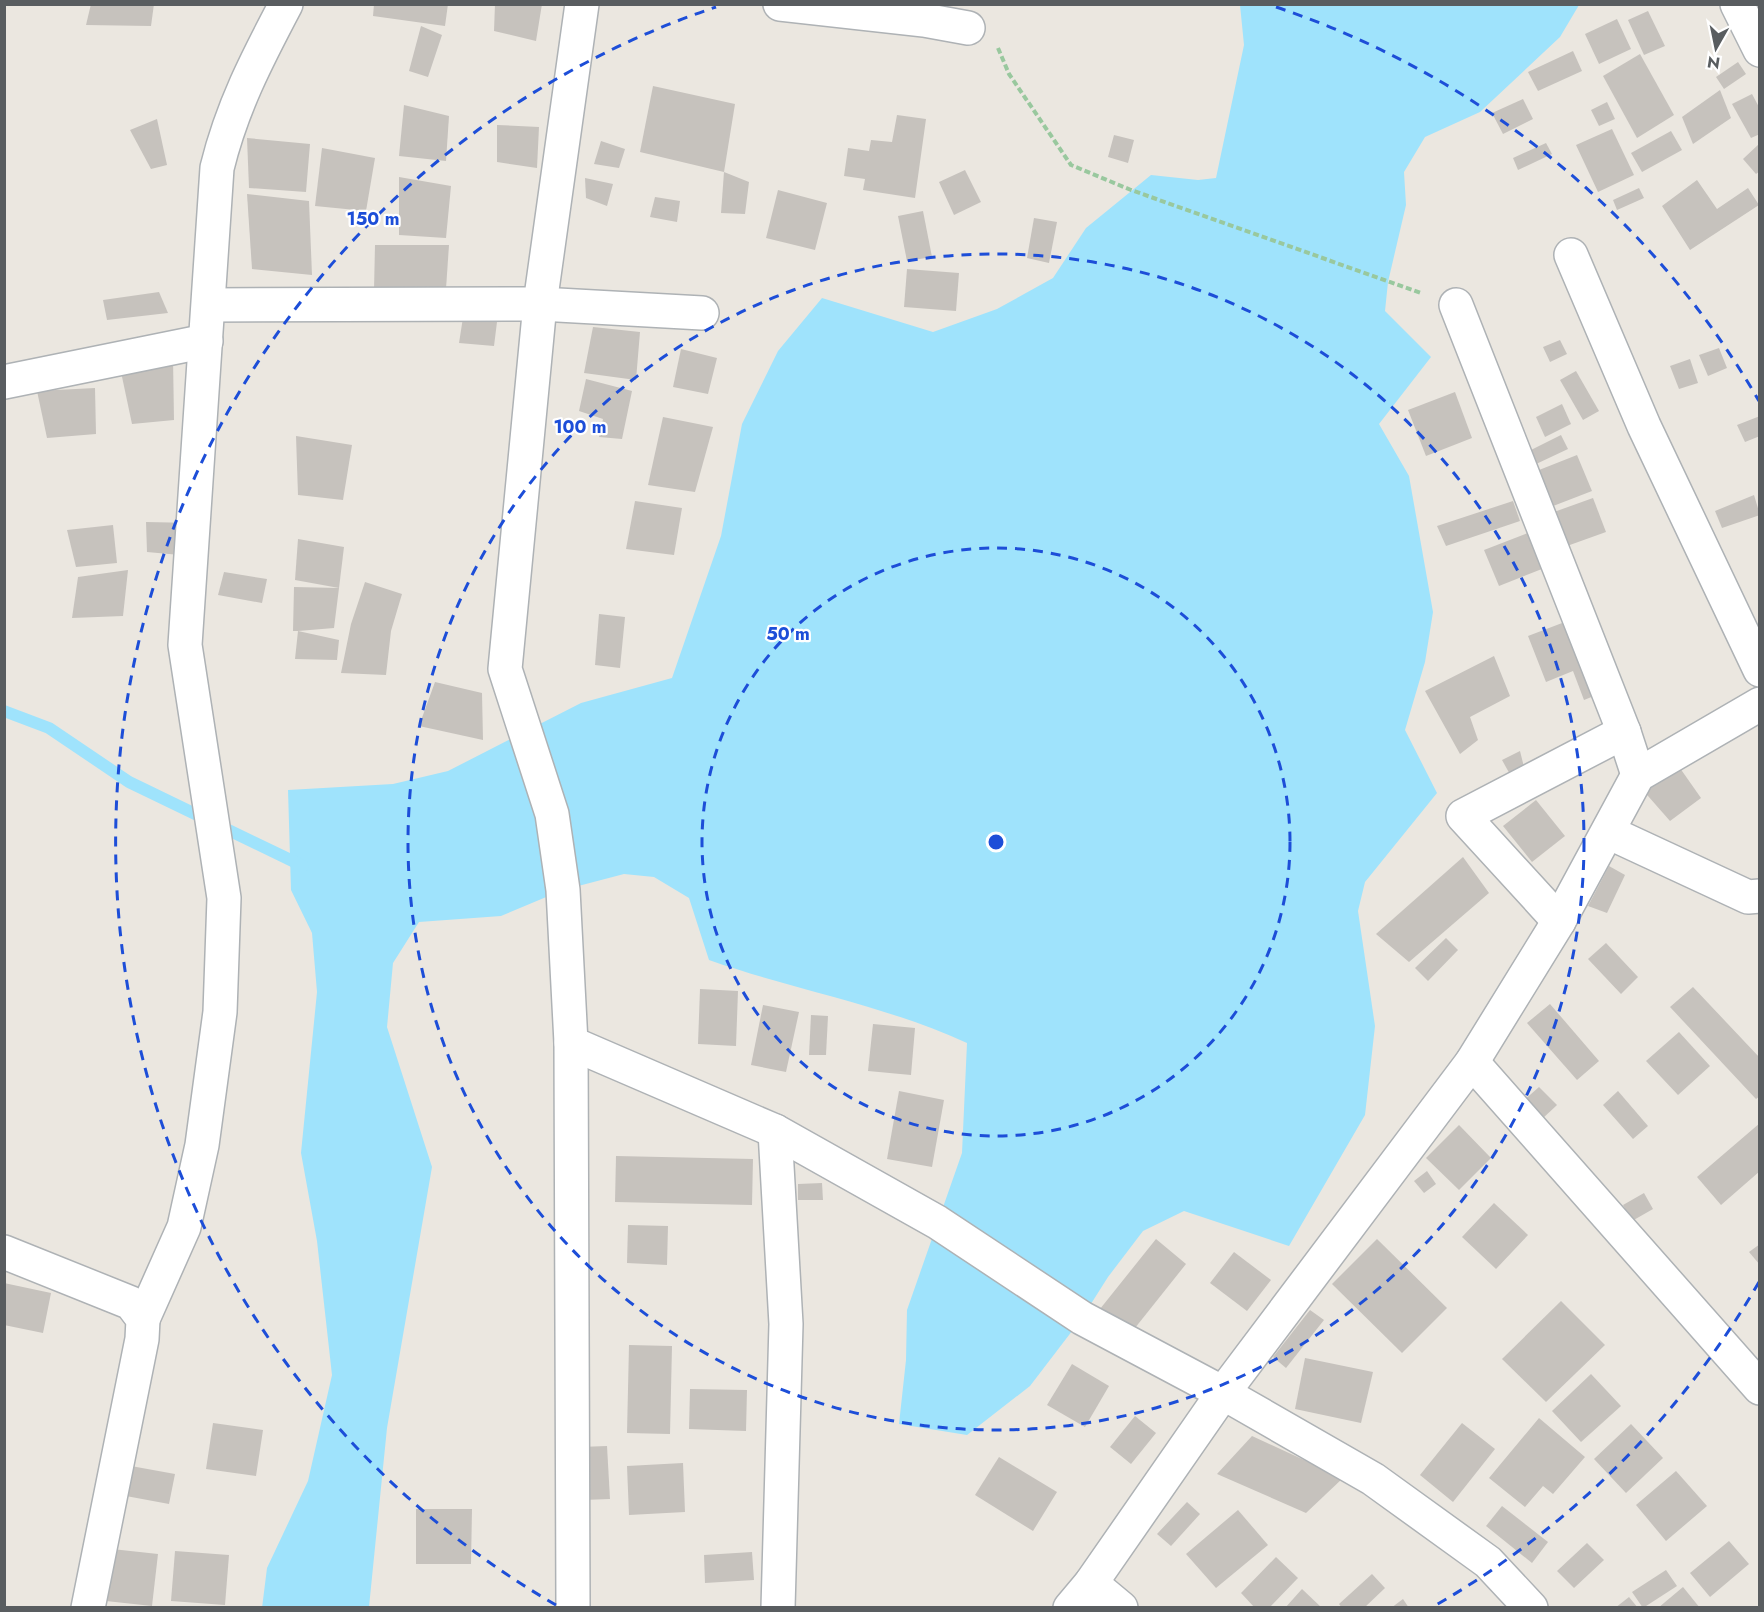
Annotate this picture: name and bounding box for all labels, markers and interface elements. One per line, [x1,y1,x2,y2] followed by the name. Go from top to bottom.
[1686,18,1746,78] north arrow
[1706,50,1722,75] text: N
[347,206,399,232] text: 150 m
[553,414,607,440] text: 100 m
[766,621,810,647] text: 50 m
[986,832,1006,852] centre of rings

